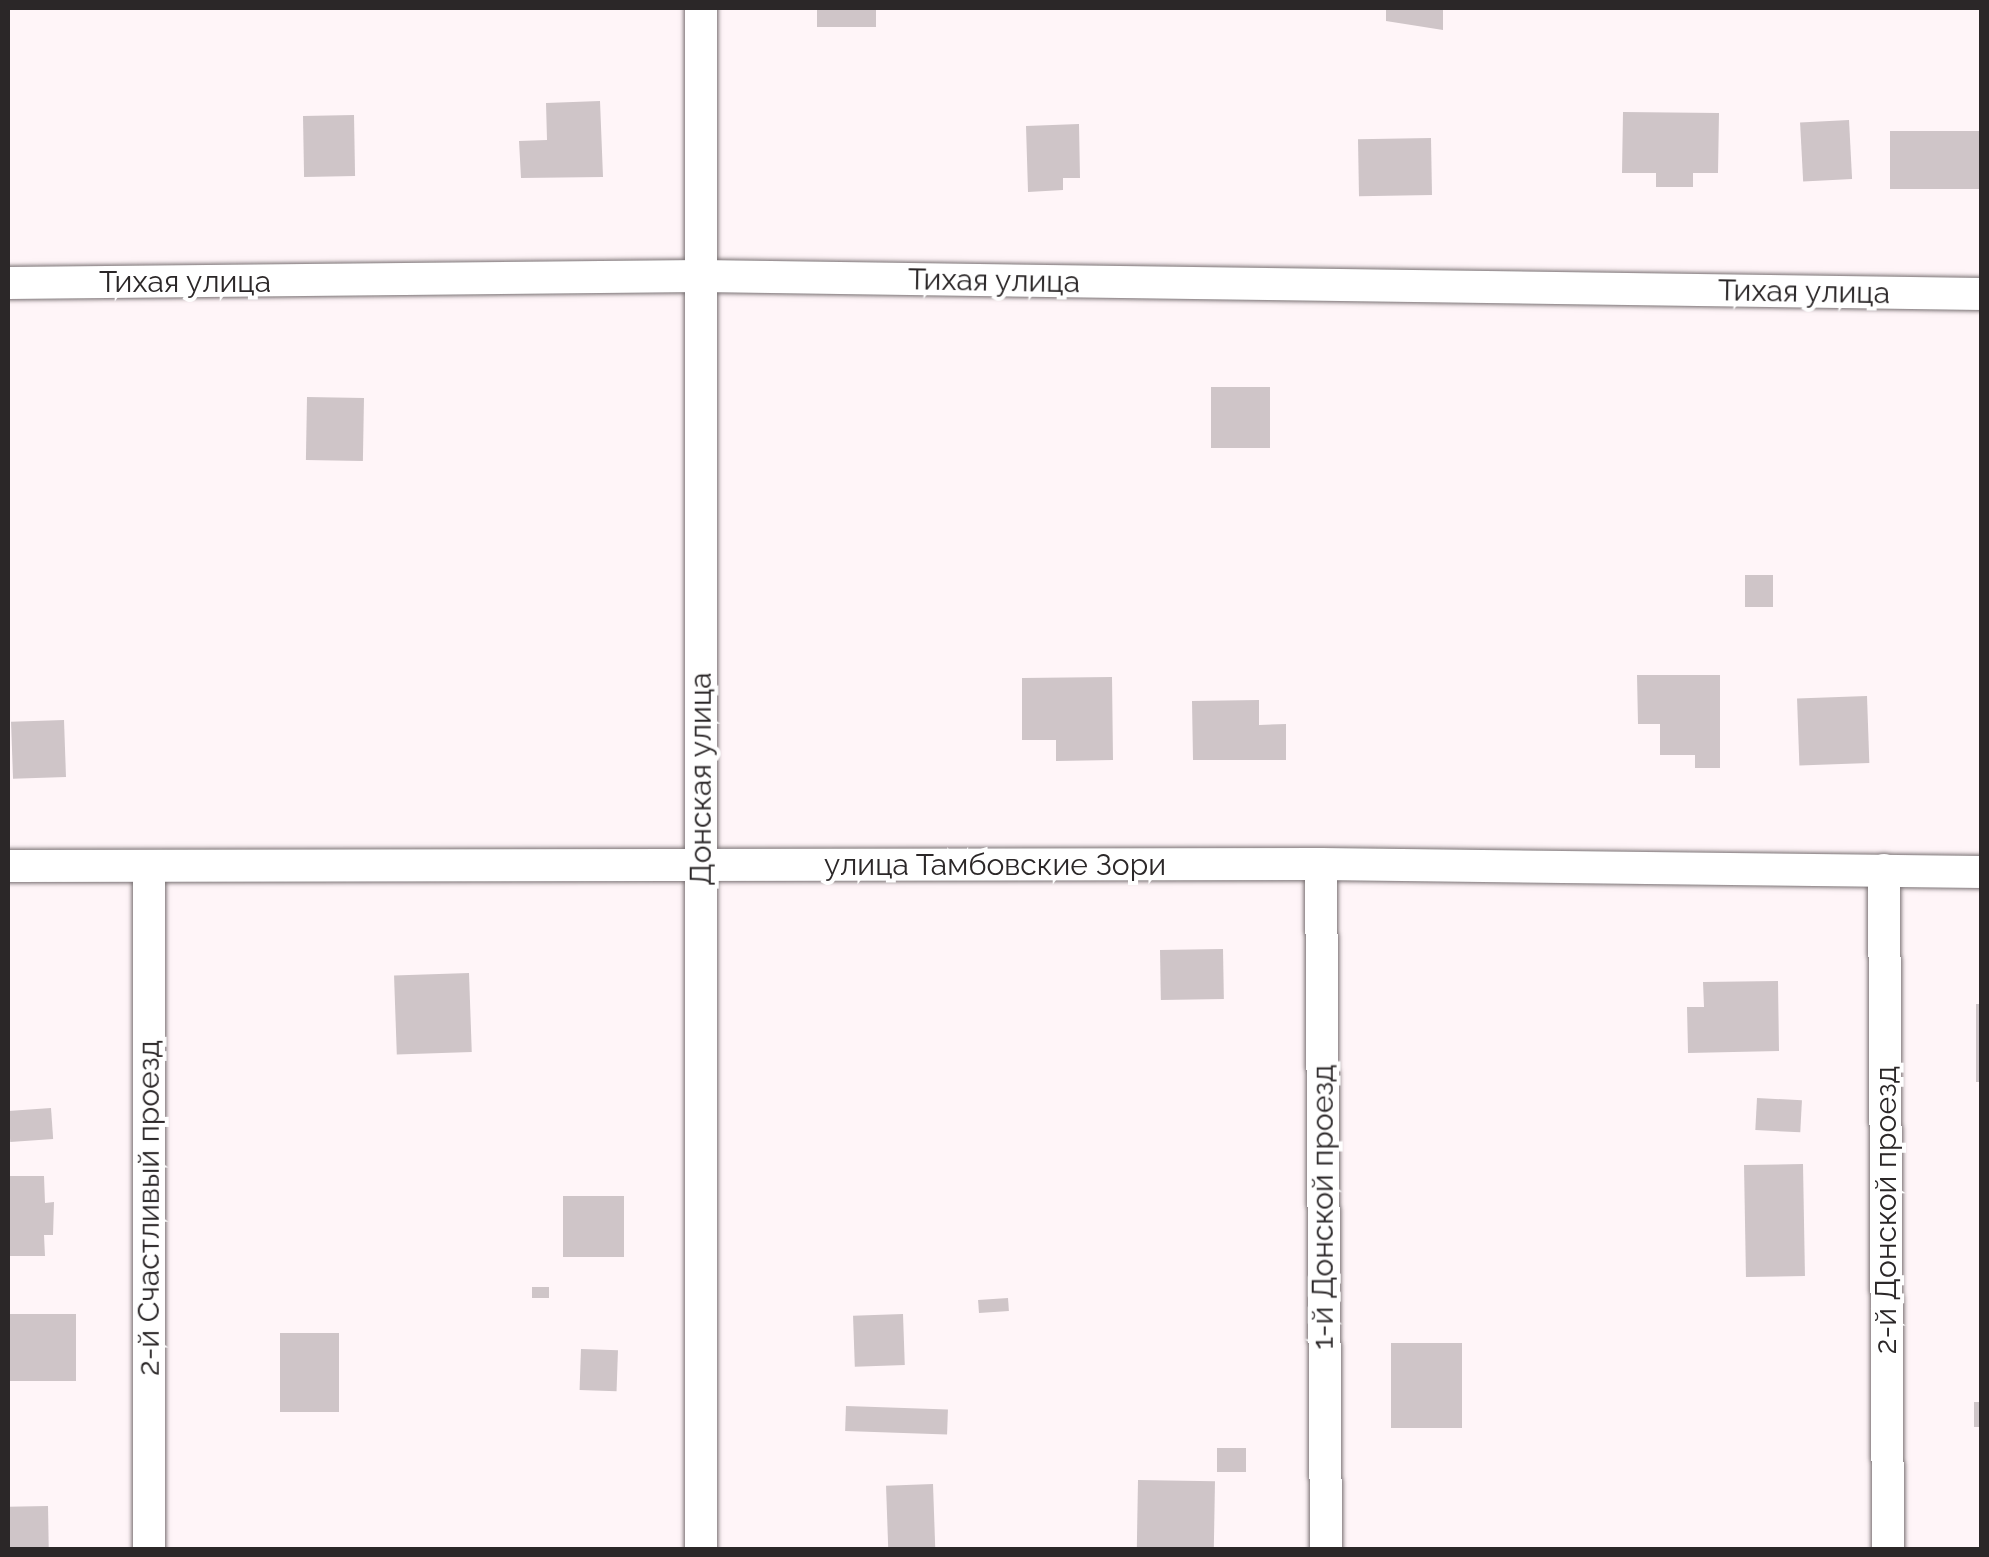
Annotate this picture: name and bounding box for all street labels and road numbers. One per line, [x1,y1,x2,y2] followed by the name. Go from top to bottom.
[907,261,1081,301] street label: Тихая улица
[99,264,271,300] street label: Тихая улица
[1717,272,1891,312] street label: Тихая улица
[683,672,719,886] street label: Донская улица
[824,847,1166,883] street label: улица Тамбовские Зори
[131,1040,167,1376] street label: 2-й Счастливый проезд
[1305,1064,1341,1350] street label: 1-й Донской проезд
[1868,1066,1904,1354] street label: 2-й Донской проезд

